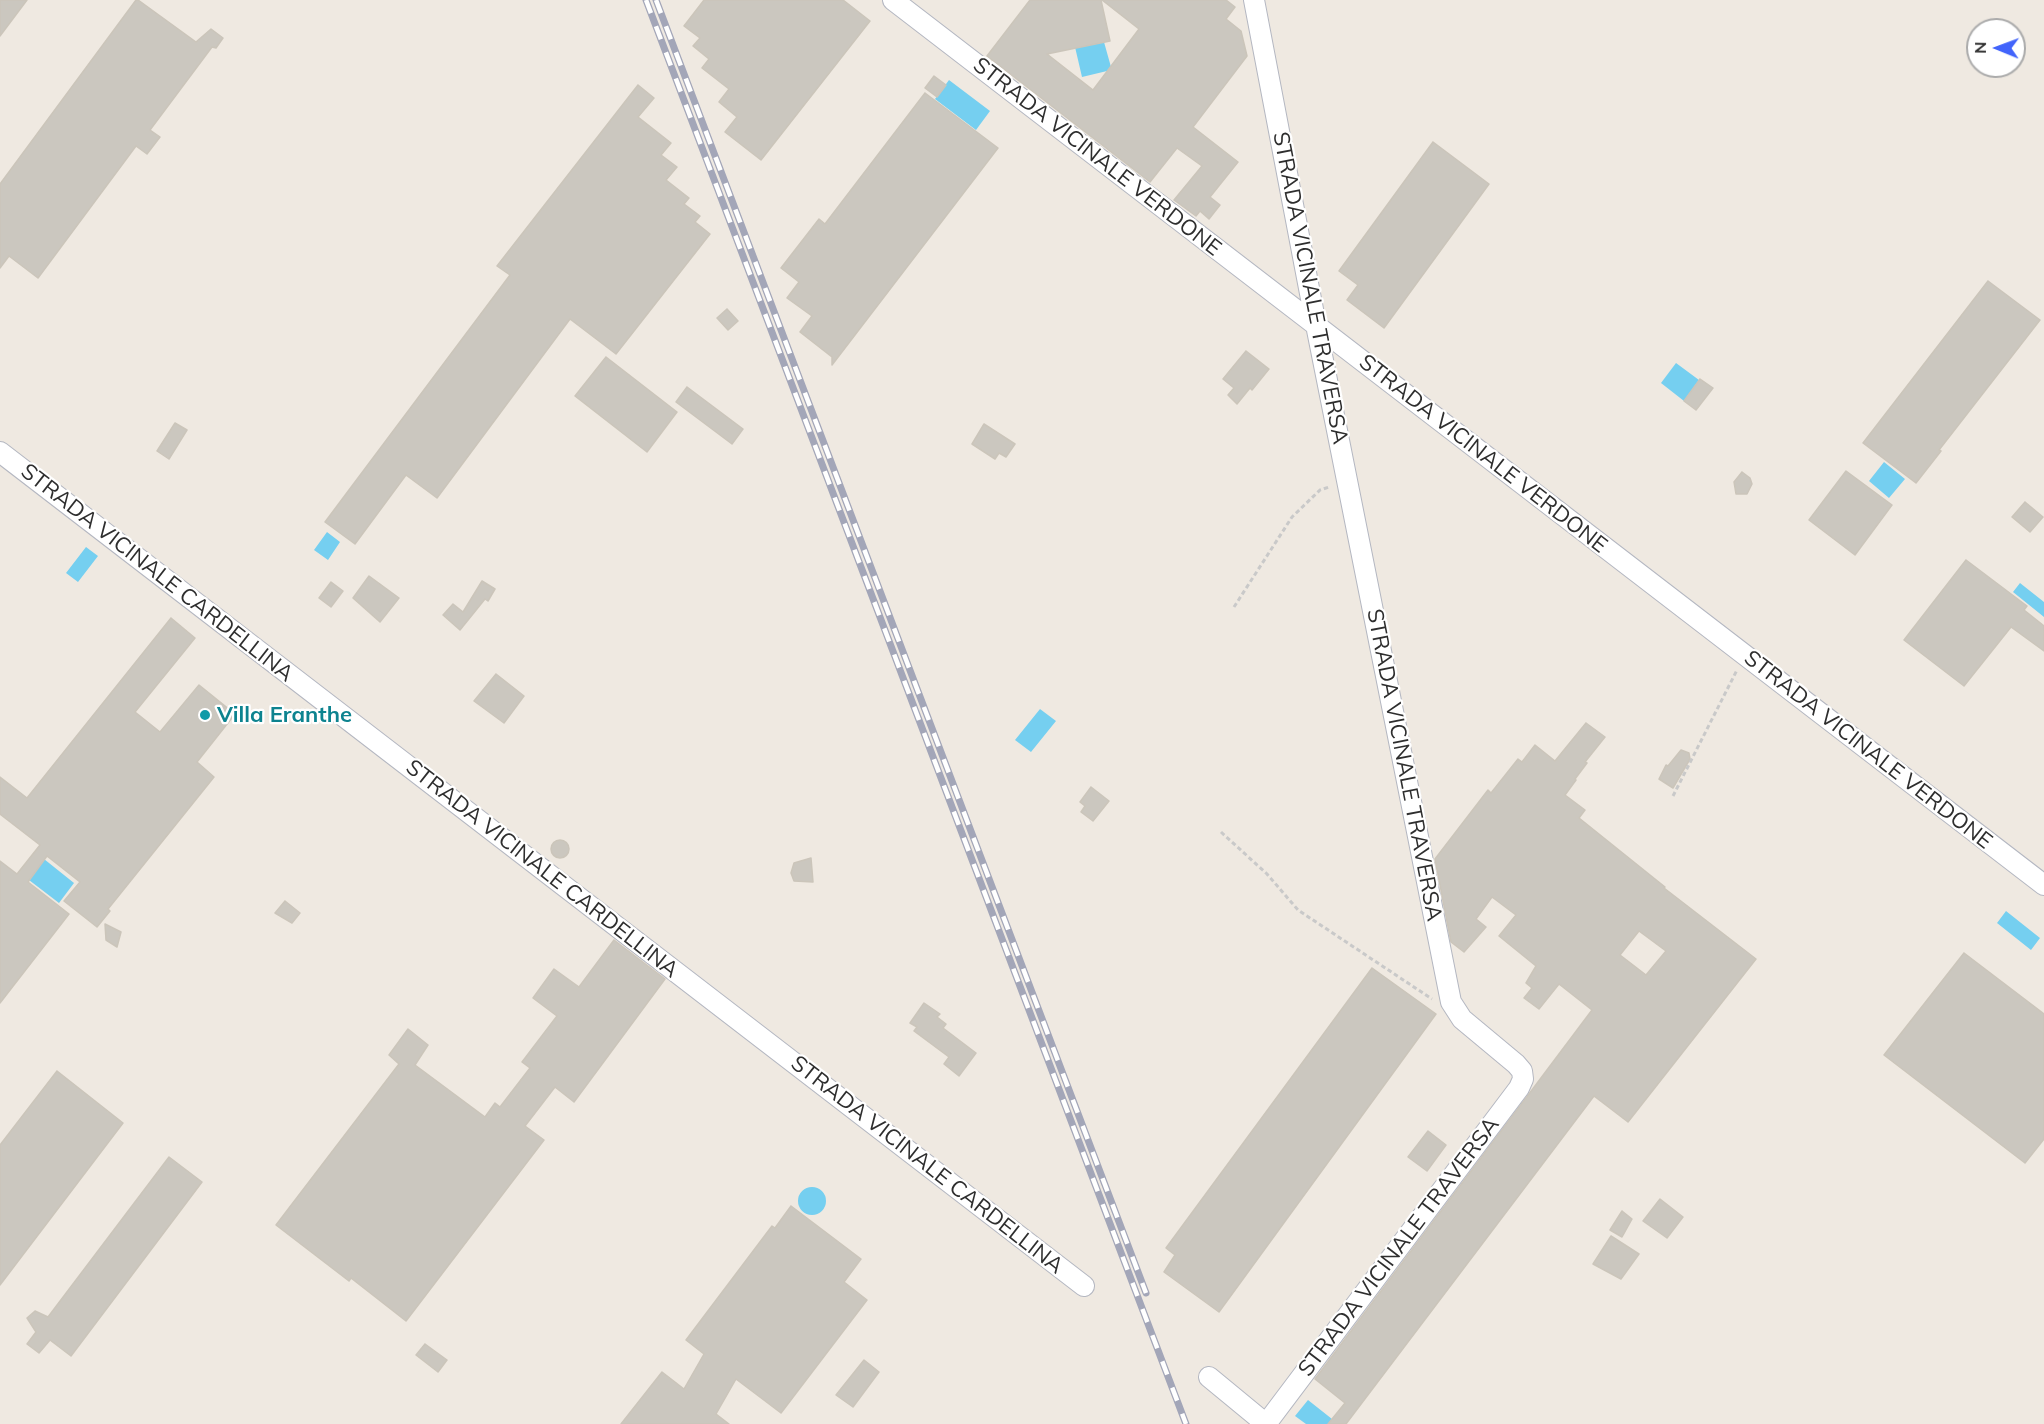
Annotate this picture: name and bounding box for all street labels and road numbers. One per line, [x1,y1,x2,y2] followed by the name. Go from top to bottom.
[968,52,1226,262] street label: STRADA VICINALE VERDONE
[1267,130,1353,446] street label: STRADA VICINALE TRAVERSA
[1354,349,1612,559] street label: STRADA VICINALE VERDONE
[15,458,299,688] street label: STRADA VICINALE CARDELLINA
[1361,607,1447,923] street label: STRADA VICINALE TRAVERSA
[1739,645,1997,855] street label: STRADA VICINALE VERDONE
[400,754,684,984] street label: STRADA VICINALE CARDELLINA
[785,1050,1069,1280] street label: STRADA VICINALE CARDELLINA
[1293,1112,1505,1382] street label: STRADA VICINALE TRAVERSA

